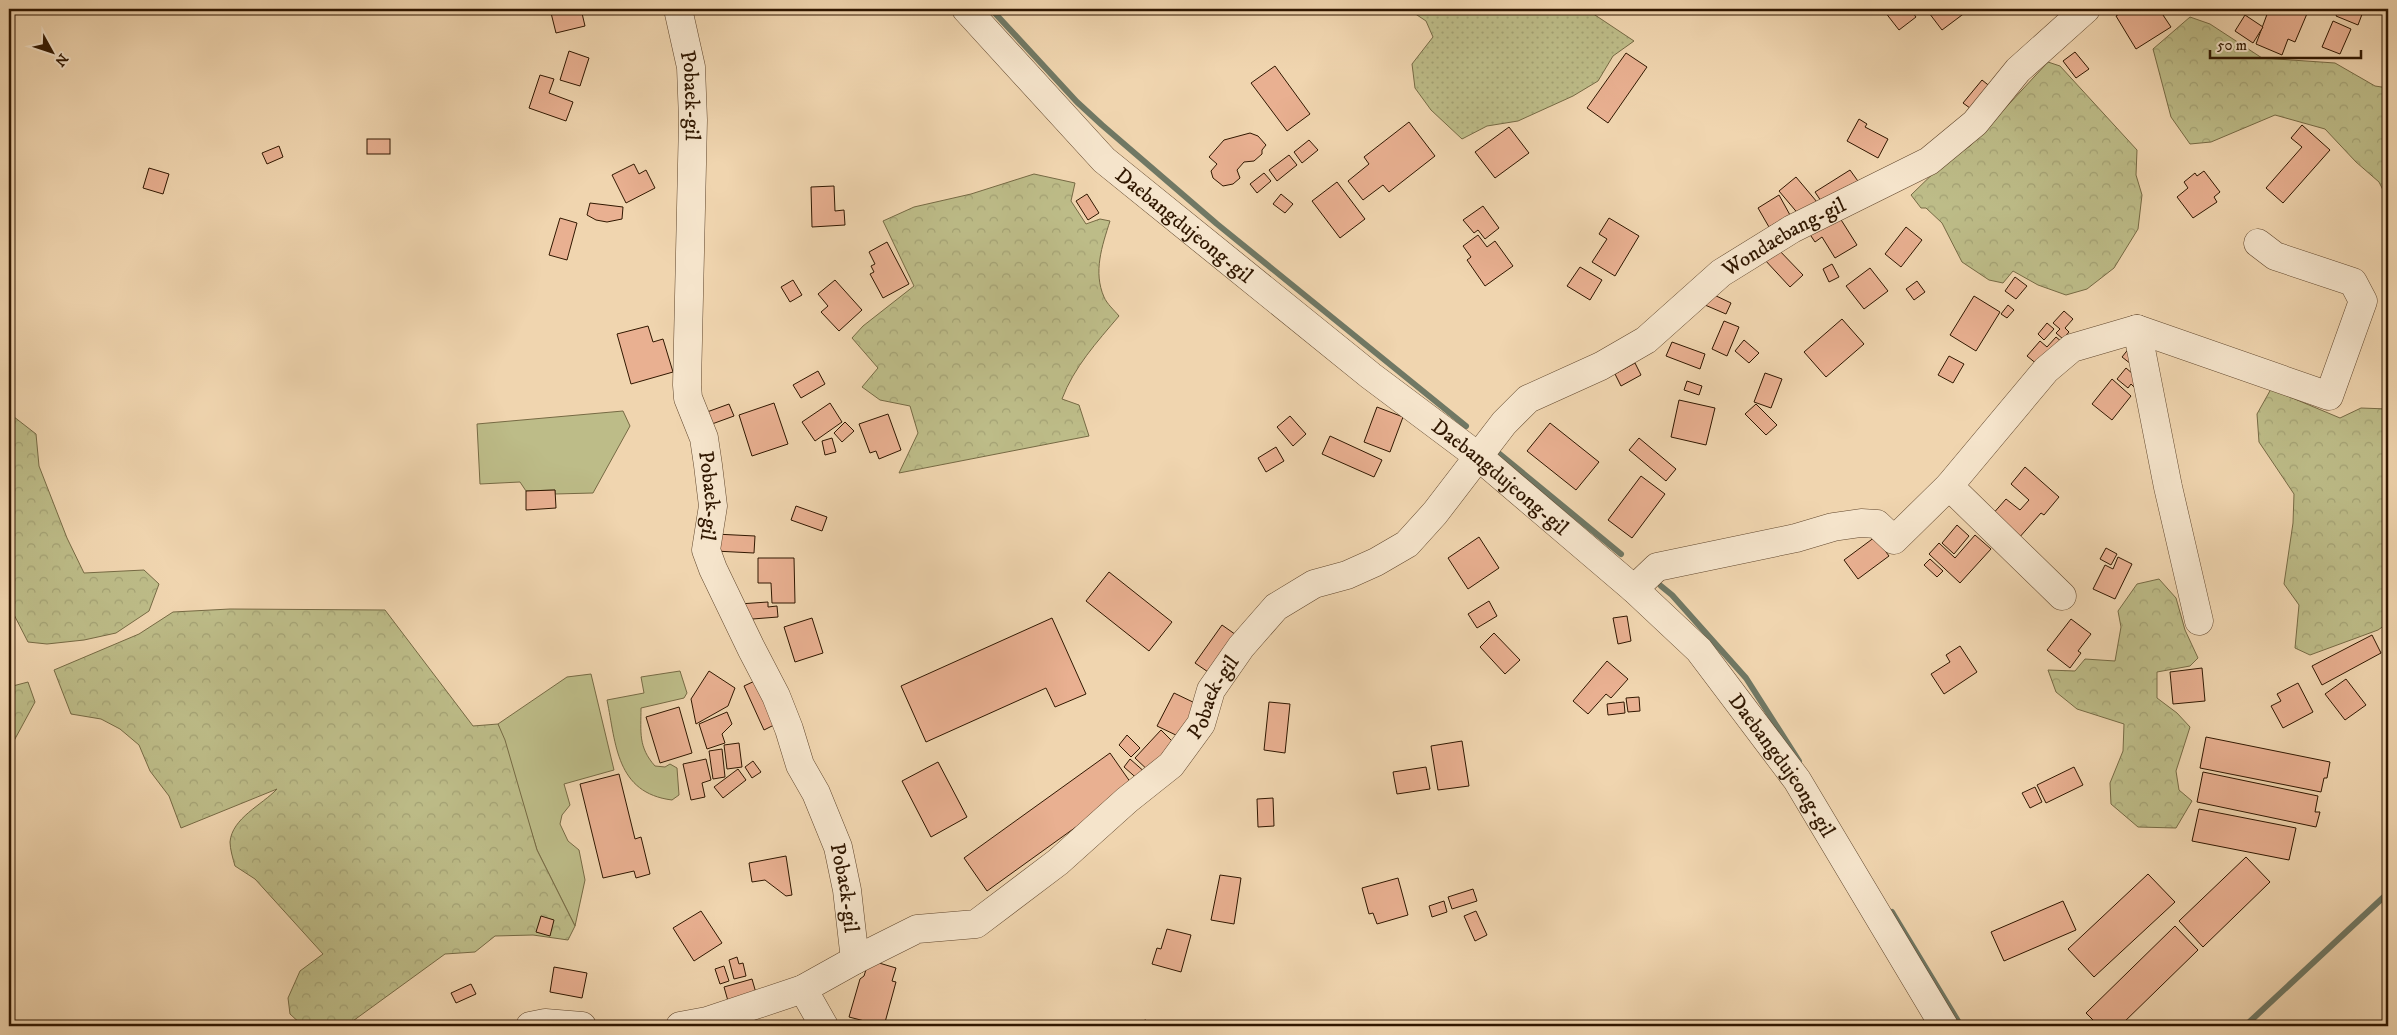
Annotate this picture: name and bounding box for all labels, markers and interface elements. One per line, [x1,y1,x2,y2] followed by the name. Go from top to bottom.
[28,28,78,78] north arrow
[2210,28,2361,60] scale bar
[2217,36,2247,55] text: 50 m
[674,48,705,142] street label: Pobaek-gil
[50,50,72,70] text: N
[1110,162,1258,290] street label: Daebangdujeong-gil
[1717,192,1851,283] street label: Wondaebang-gil
[1426,414,1574,542] street label: Daebangdujeong-gil
[692,449,726,543] street label: Pobaek-gil
[1182,650,1245,745] street label: Pobaek-gil
[1722,689,1841,843] street label: Daebangdujeong-gil
[824,841,864,935] street label: Pobaek-gil

